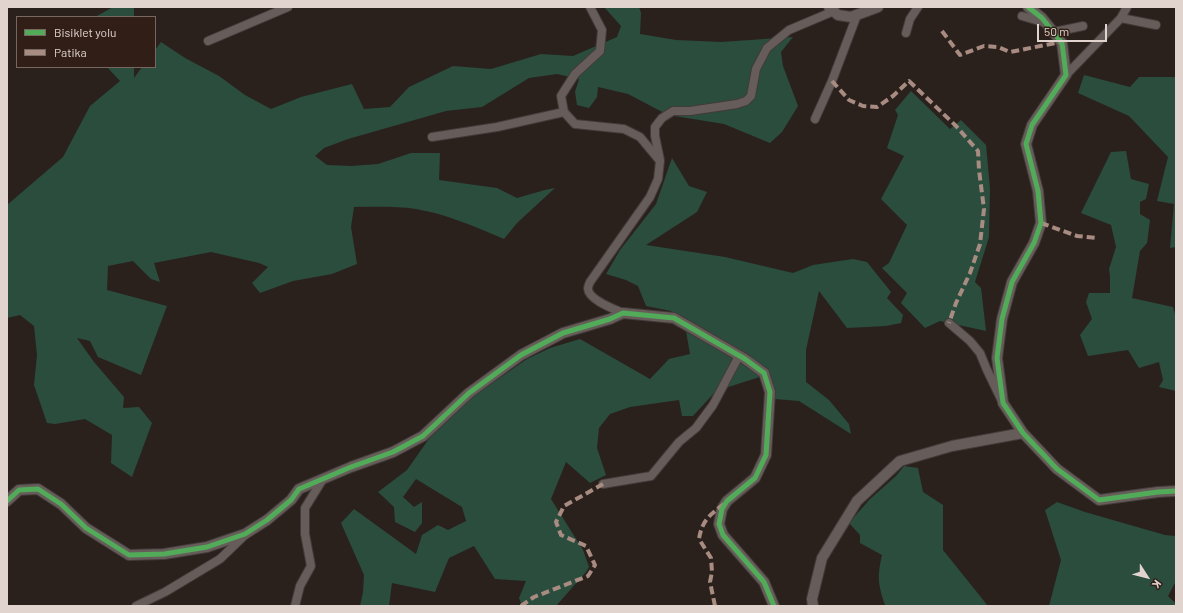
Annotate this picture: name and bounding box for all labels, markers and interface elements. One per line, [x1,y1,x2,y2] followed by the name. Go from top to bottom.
[16,16,156,68] legend
[1039,16,1109,42] scale bar
[1044,24,1069,38] text: 50 m
[54,25,116,39] text: Bisiklet yolu
[54,45,87,59] text: Patika
[1127,557,1167,597] north arrow
[1150,578,1164,591] text: K

